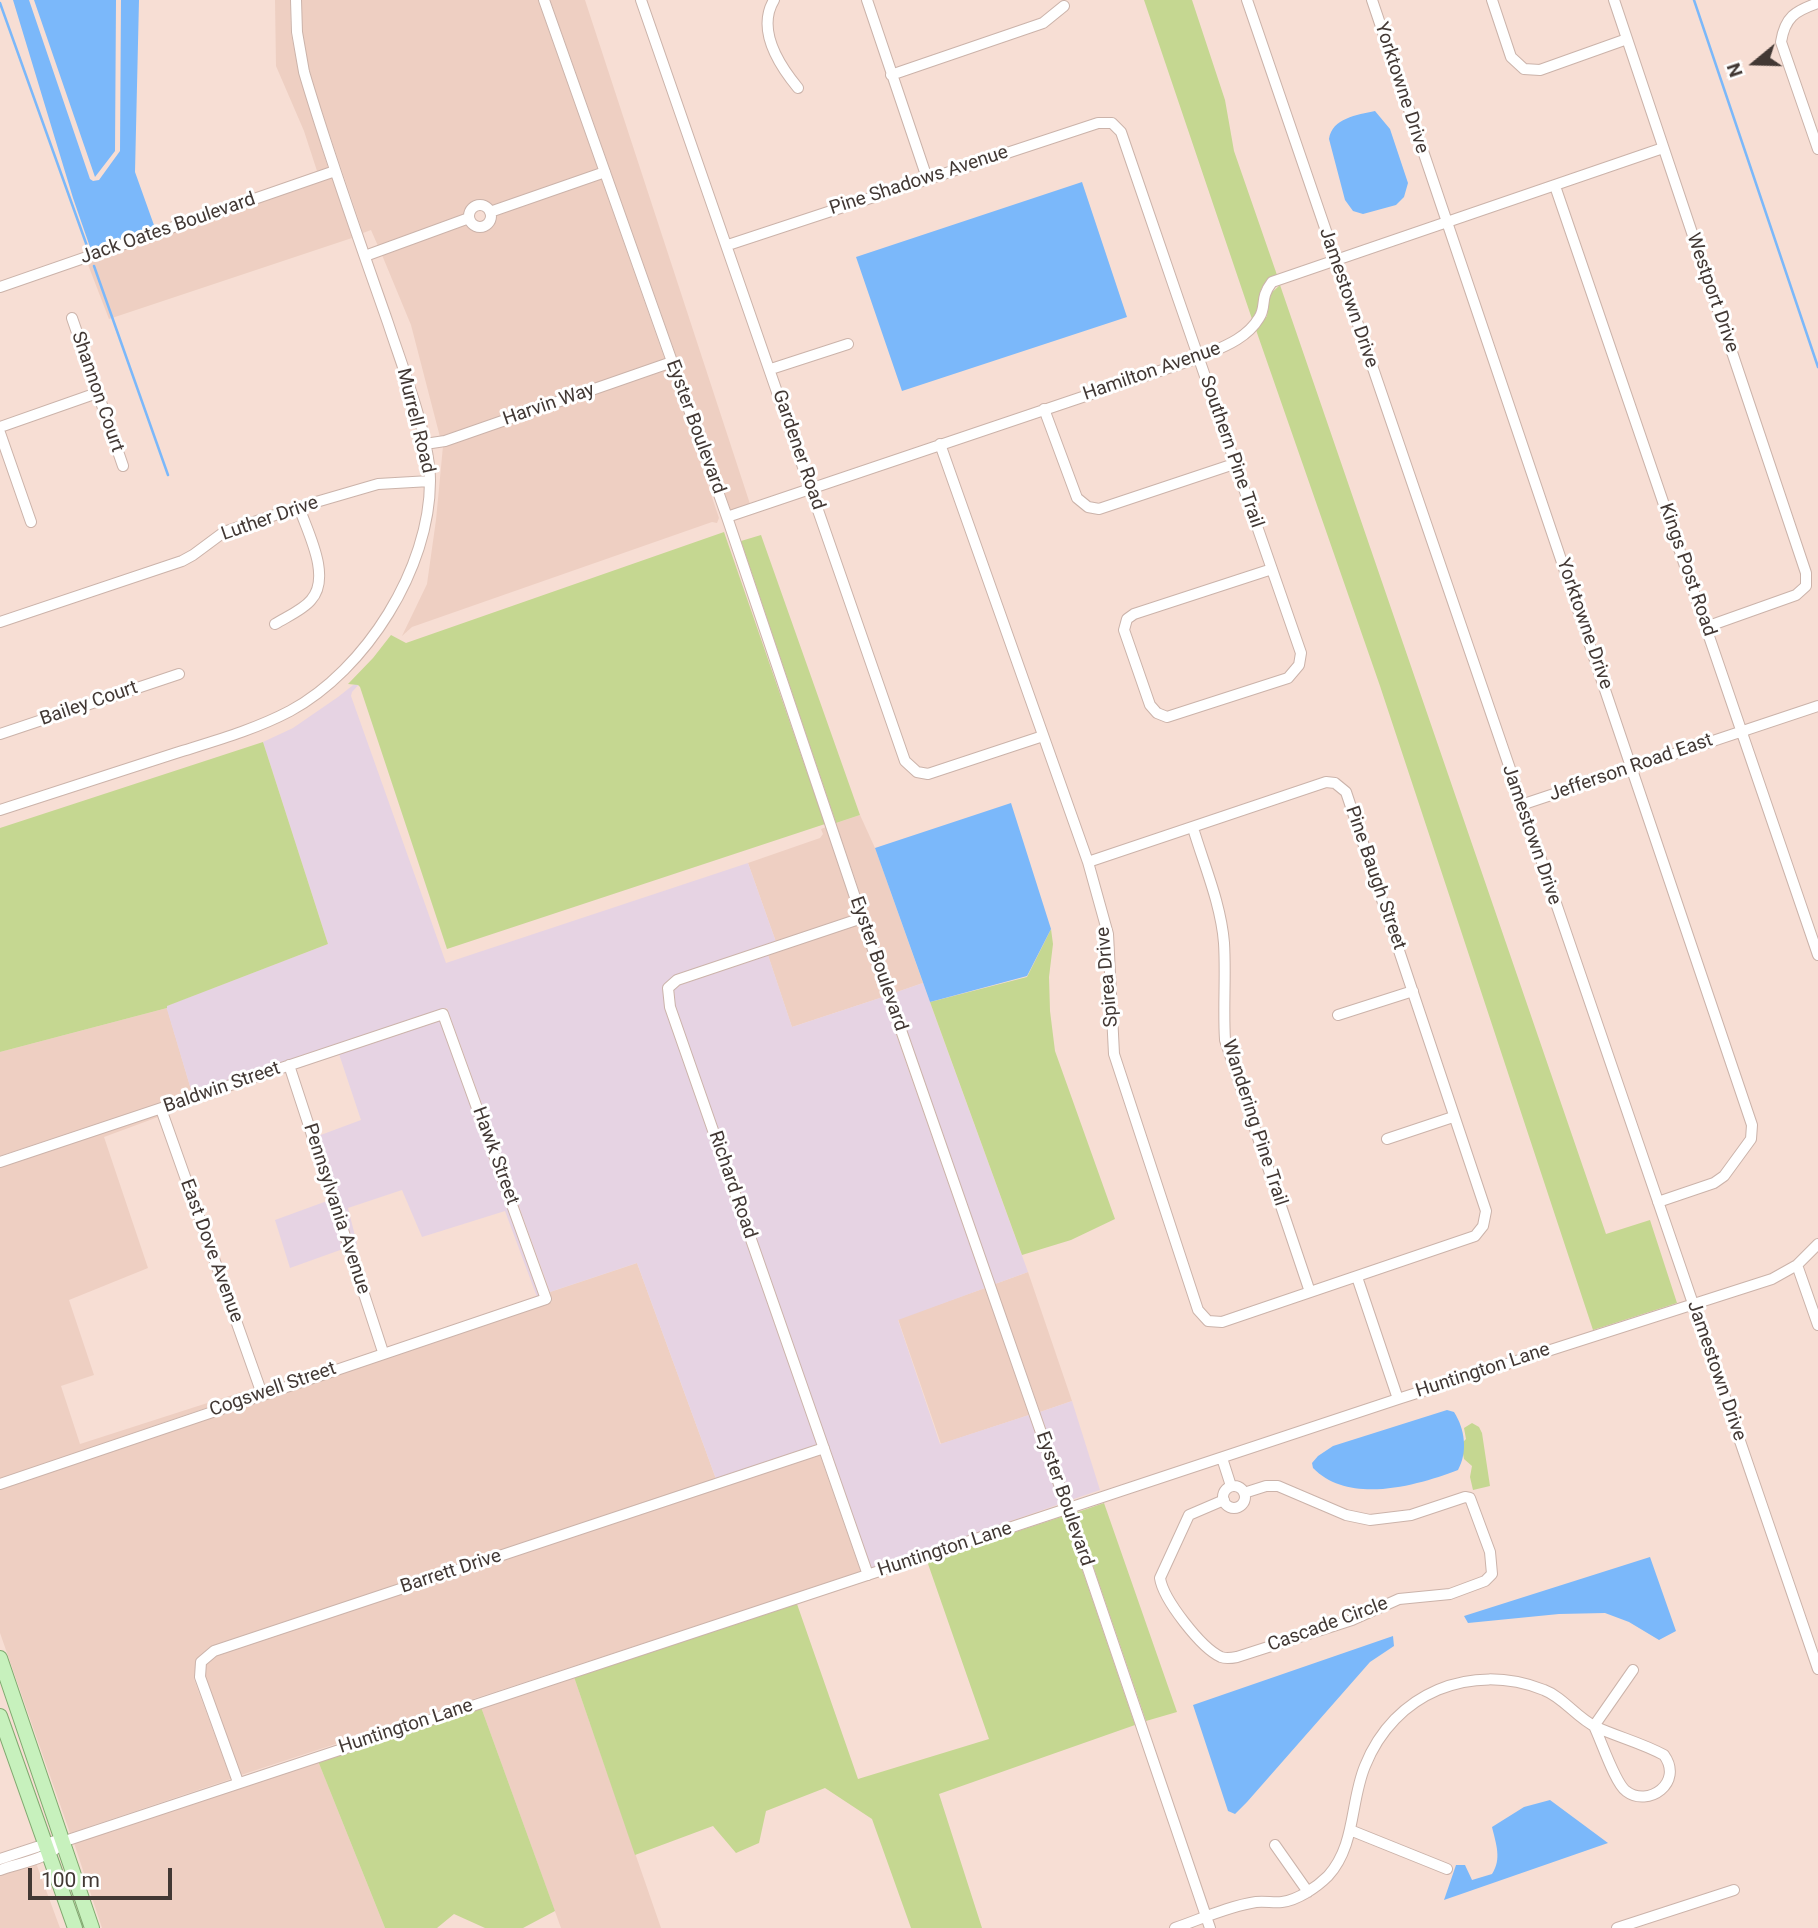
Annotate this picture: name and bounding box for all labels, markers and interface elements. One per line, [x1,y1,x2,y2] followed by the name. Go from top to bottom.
[1369,19,1433,157] street label: Yorktowne Drive
[1720,28,1790,98] north arrow
[1722,60,1748,80] text: N
[827,141,1011,221] street label: Pine Shadows Avenue
[78,188,258,270] street label: Jack Oates Boulevard
[1313,225,1383,371] street label: Jamestown Drive
[1681,230,1743,356] street label: Westport Drive
[66,329,128,455] street label: Shannon Court
[1080,338,1224,406] street label: Hamilton Avenue
[660,357,730,497] street label: Eyster Boulevard
[391,366,439,476] street label: Murrell Road
[1194,373,1268,531] street label: Southern Pine Trail
[500,379,598,431] street label: Harvin Way
[767,387,829,513] street label: Gardener Road
[219,492,321,546] street label: Luther Drive
[1654,500,1720,640] street label: Kings Post Road
[1551,556,1617,692] street label: Yorktowne Drive
[37,677,141,731] street label: Bailey Court
[1546,729,1716,807] street label: Jefferson Road East
[1496,762,1566,908] street label: Jamestown Drive
[1340,803,1410,953] street label: Pine Baugh Street
[844,894,912,1034] street label: Eyster Boulevard
[1092,926,1124,1028] street label: Spirea Drive
[1216,1037,1292,1209] street label: Wandering Pine Trail
[161,1057,283,1119] street label: Baldwin Street
[467,1104,523,1208] street label: Hawk Street
[298,1121,374,1297] street label: Pennsylvania Avenue
[703,1128,761,1242] street label: Richard Road
[174,1176,248,1326] street label: East Dove Avenue
[1681,1298,1751,1444] street label: Jamestown Drive
[1413,1339,1553,1403] street label: Huntington Lane
[207,1358,339,1422] street label: Cogswell Street
[1030,1429,1098,1569] street label: Eyster Boulevard
[875,1518,1015,1582] street label: Huntington Lane
[398,1545,504,1599] street label: Barrett Drive
[1265,1593,1391,1657] street label: Cascade Circle
[336,1695,476,1759] street label: Huntington Lane
[32,1854,175,1898] scale bar
[41,1868,100,1892] text: 100 m

